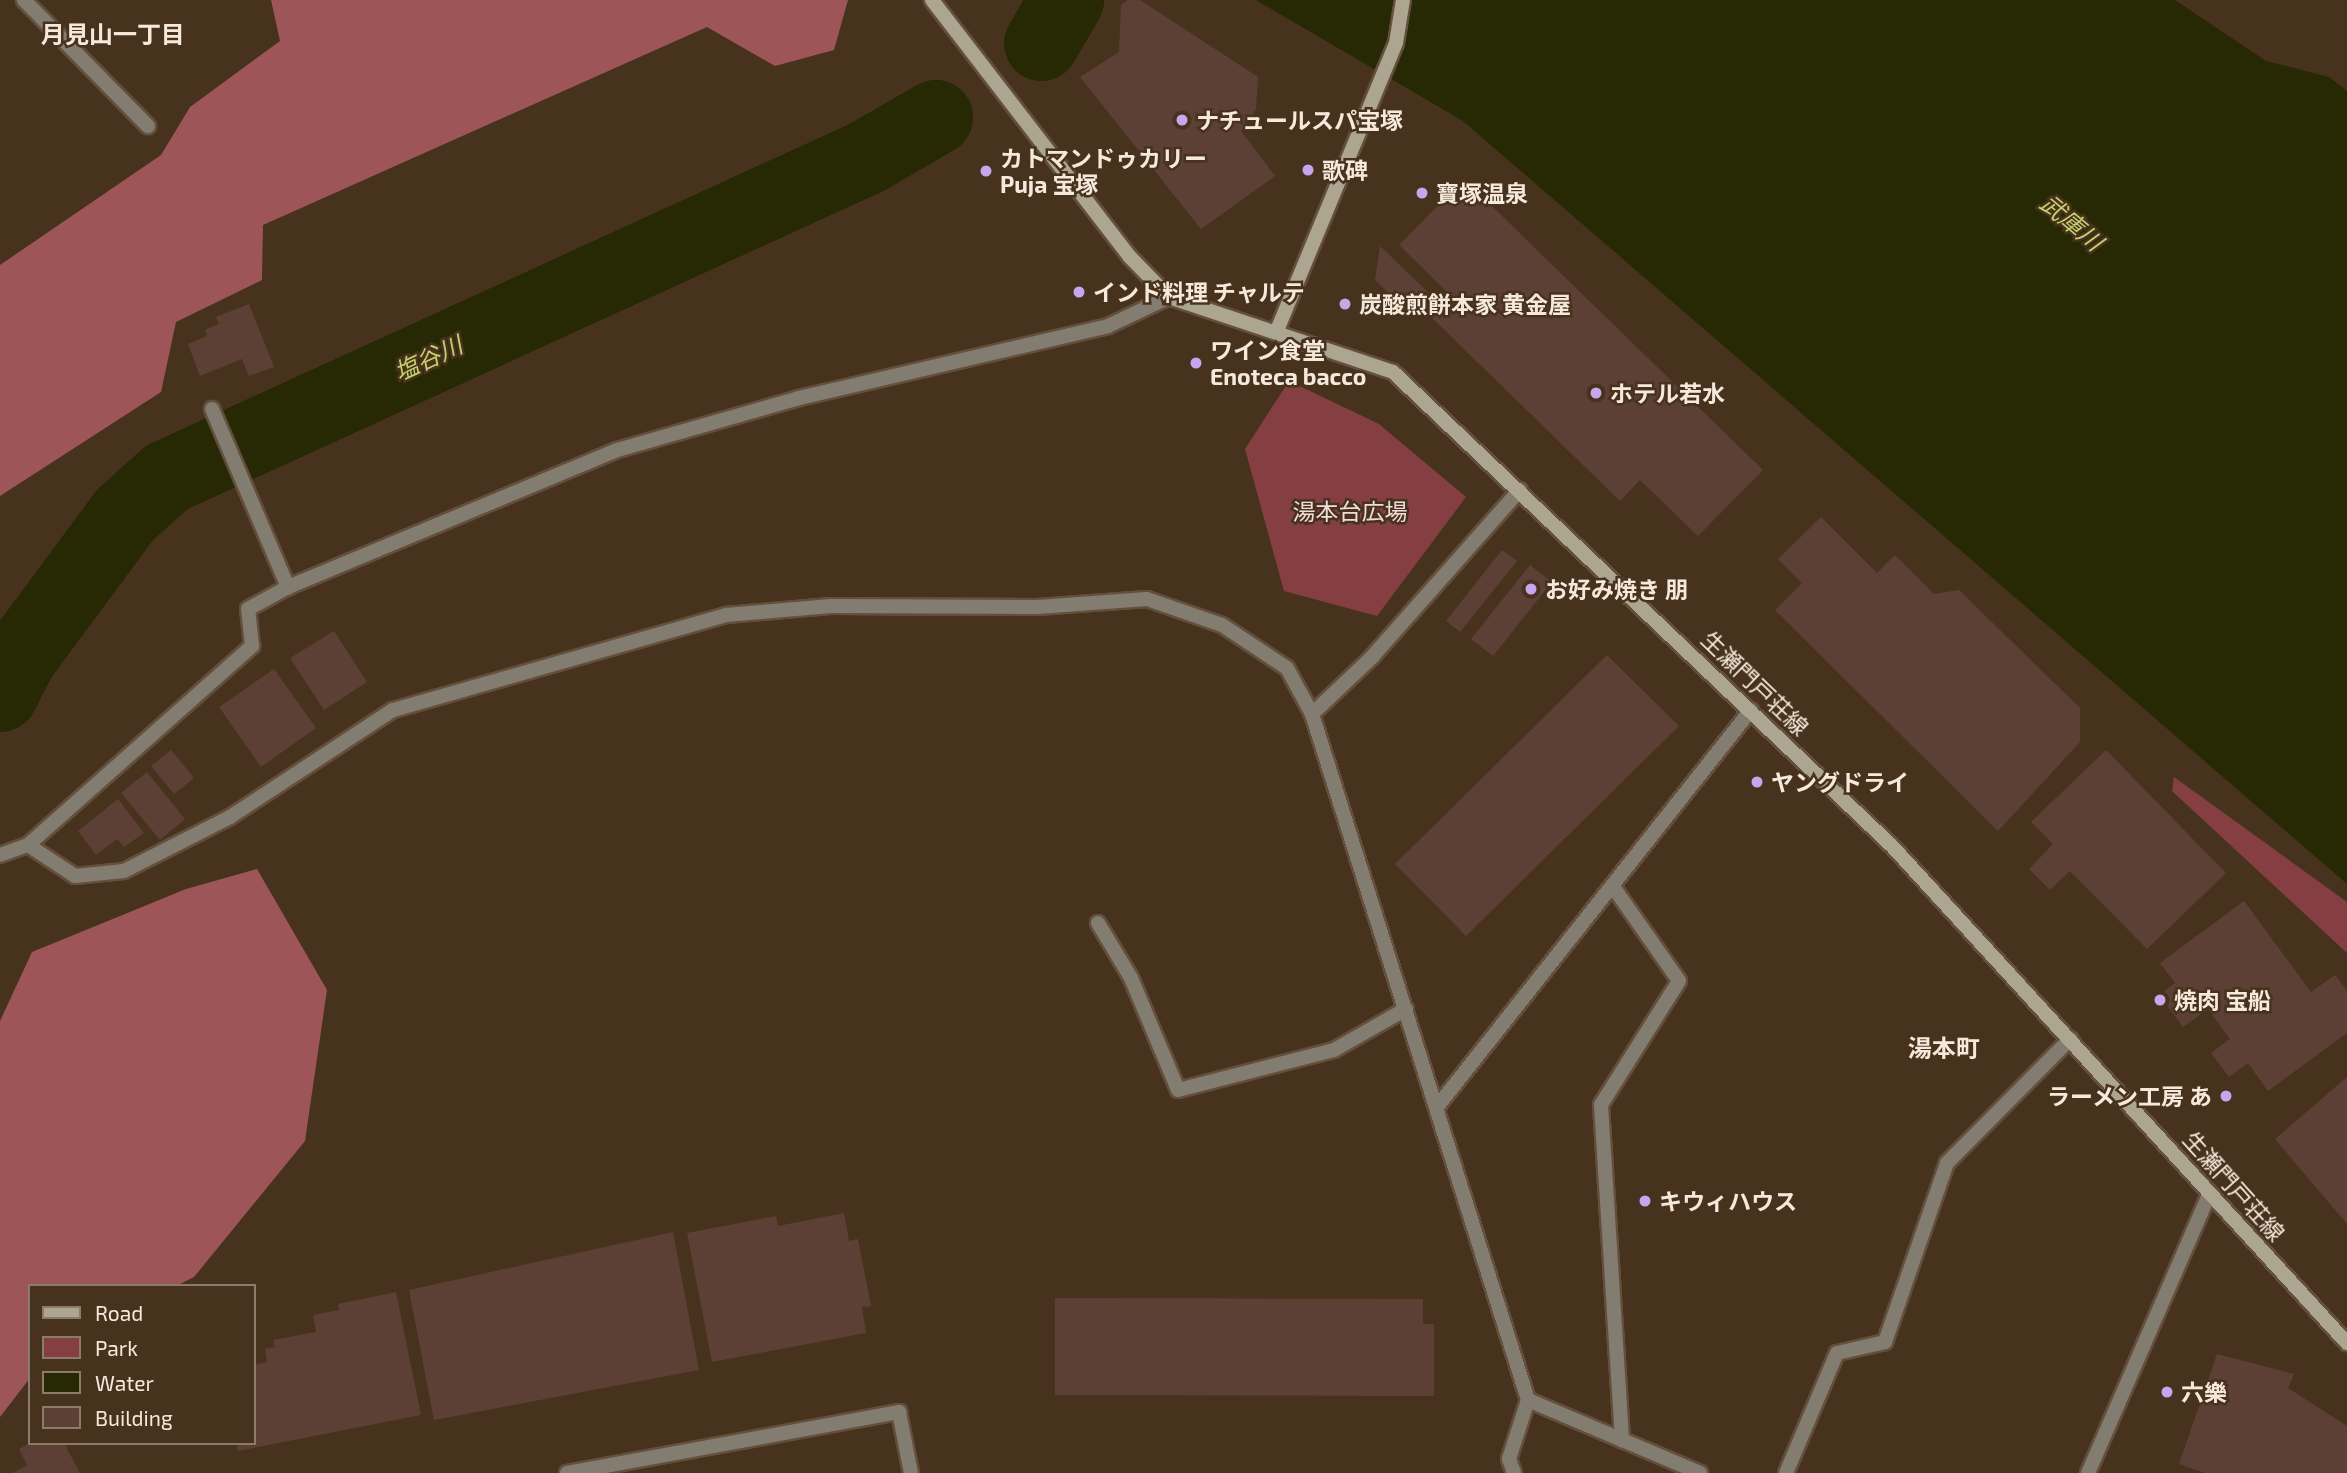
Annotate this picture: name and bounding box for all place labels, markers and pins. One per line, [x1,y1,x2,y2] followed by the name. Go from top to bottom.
[1196,106,1403,134] place label: ナチュールスパ宝塚
[1174,112,1190,128] marker: ナチュールスパ宝塚
[1000,144,1207,198] place label: カトマンドゥカリー Puja 宝塚
[1322,156,1368,184] place label: 歌碑
[1300,162,1316,178] marker: 歌碑
[978,163,994,179] marker: カトマンドゥカリー Puja 宝塚
[1436,179,1528,207] place label: 寶塚温泉
[1414,185,1430,201] marker: 寶塚温泉
[1093,278,1305,306] place label: インド料理 チャルテ
[1071,284,1087,300] marker: インド料理 チャルテ
[1359,290,1571,318] place label: 炭酸煎餅本家 黄金屋
[1337,296,1353,312] marker: 炭酸煎餅本家 黄金屋
[1210,336,1366,390] place label: ワイン食堂 Enoteca bacco
[1188,355,1204,371] marker: ワイン食堂 Enoteca bacco
[1610,379,1725,407] place label: ホテル若水
[1588,385,1604,401] marker: ホテル若水
[1545,575,1688,603] place label: お好み焼き 朋
[1523,581,1539,597] marker: お好み焼き 朋
[1771,768,1909,796] place label: ヤングドライ
[1749,774,1765,790] marker: ヤングドライ
[2174,986,2271,1014] place label: 焼肉 宝船
[2152,992,2168,1008] marker: 焼肉 宝船
[2046,1082,2212,1110] place label: ラーメン工房 あ
[2218,1088,2234,1104] marker: ラーメン工房 あ
[1659,1187,1797,1215] place label: キウィハウス
[1637,1193,1653,1209] marker: キウィハウス
[2181,1378,2227,1406] place label: 六樂
[2159,1384,2175,1400] marker: 六樂

